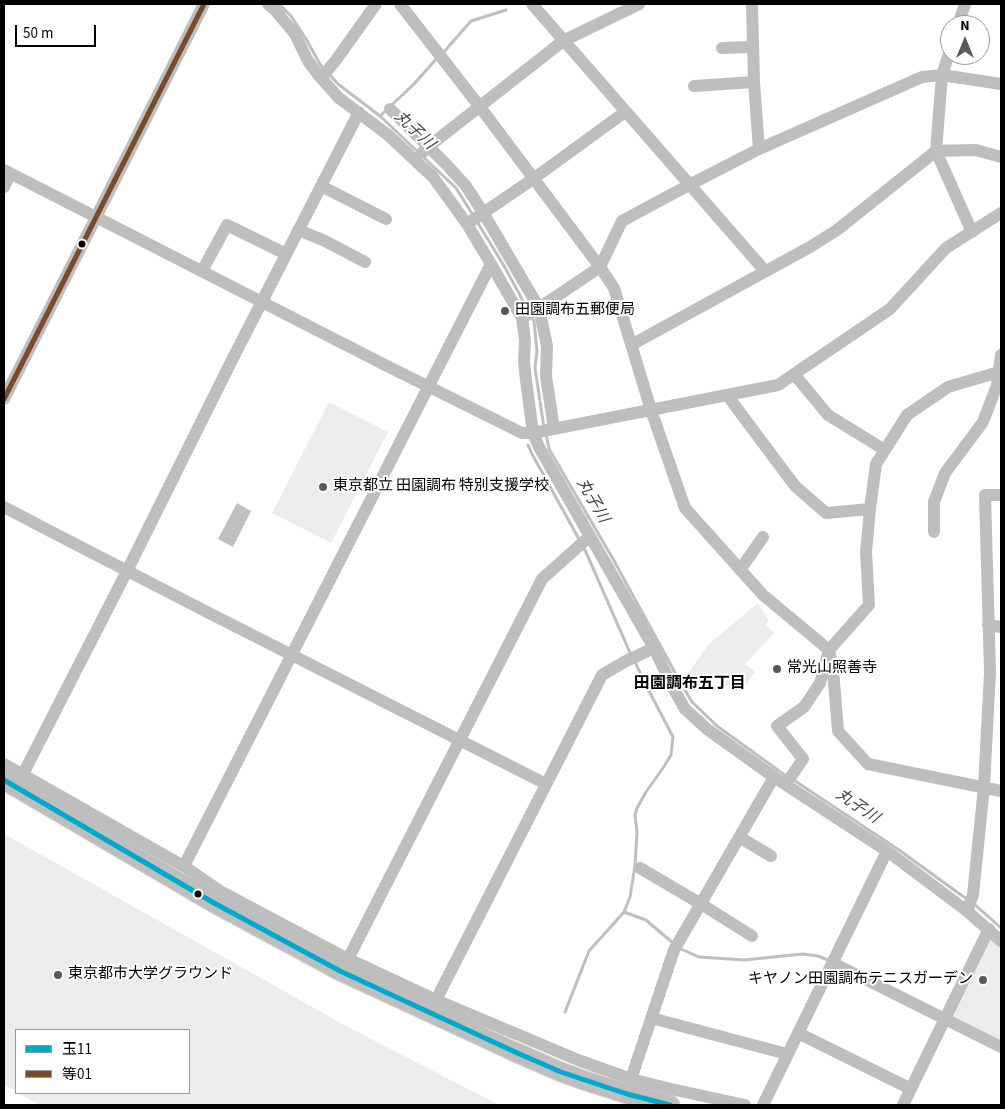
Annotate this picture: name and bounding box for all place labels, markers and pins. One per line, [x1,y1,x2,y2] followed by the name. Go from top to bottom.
[77,239,87,249] unlabelled marker
[515,302,635,320] place label: 田園調布五郵便局
[499,305,511,317] marker: 田園調布五郵便局
[333,478,549,496] place label: 東京都立 田園調布 特別支援学校
[317,481,329,493] marker: 東京都立 田園調布 特別支援学校
[787,660,877,678] place label: 常光山照善寺
[771,663,783,675] marker: 常光山照善寺
[193,889,203,899] unlabelled marker
[68,966,233,984] place label: 東京都市大学グラウンド
[52,969,64,981] marker: 東京都市大学グラウンド
[748,971,973,989] place label: キヤノン田園調布テニスガーデン
[977,974,989,986] marker: キヤノン田園調布テニスガーデン

